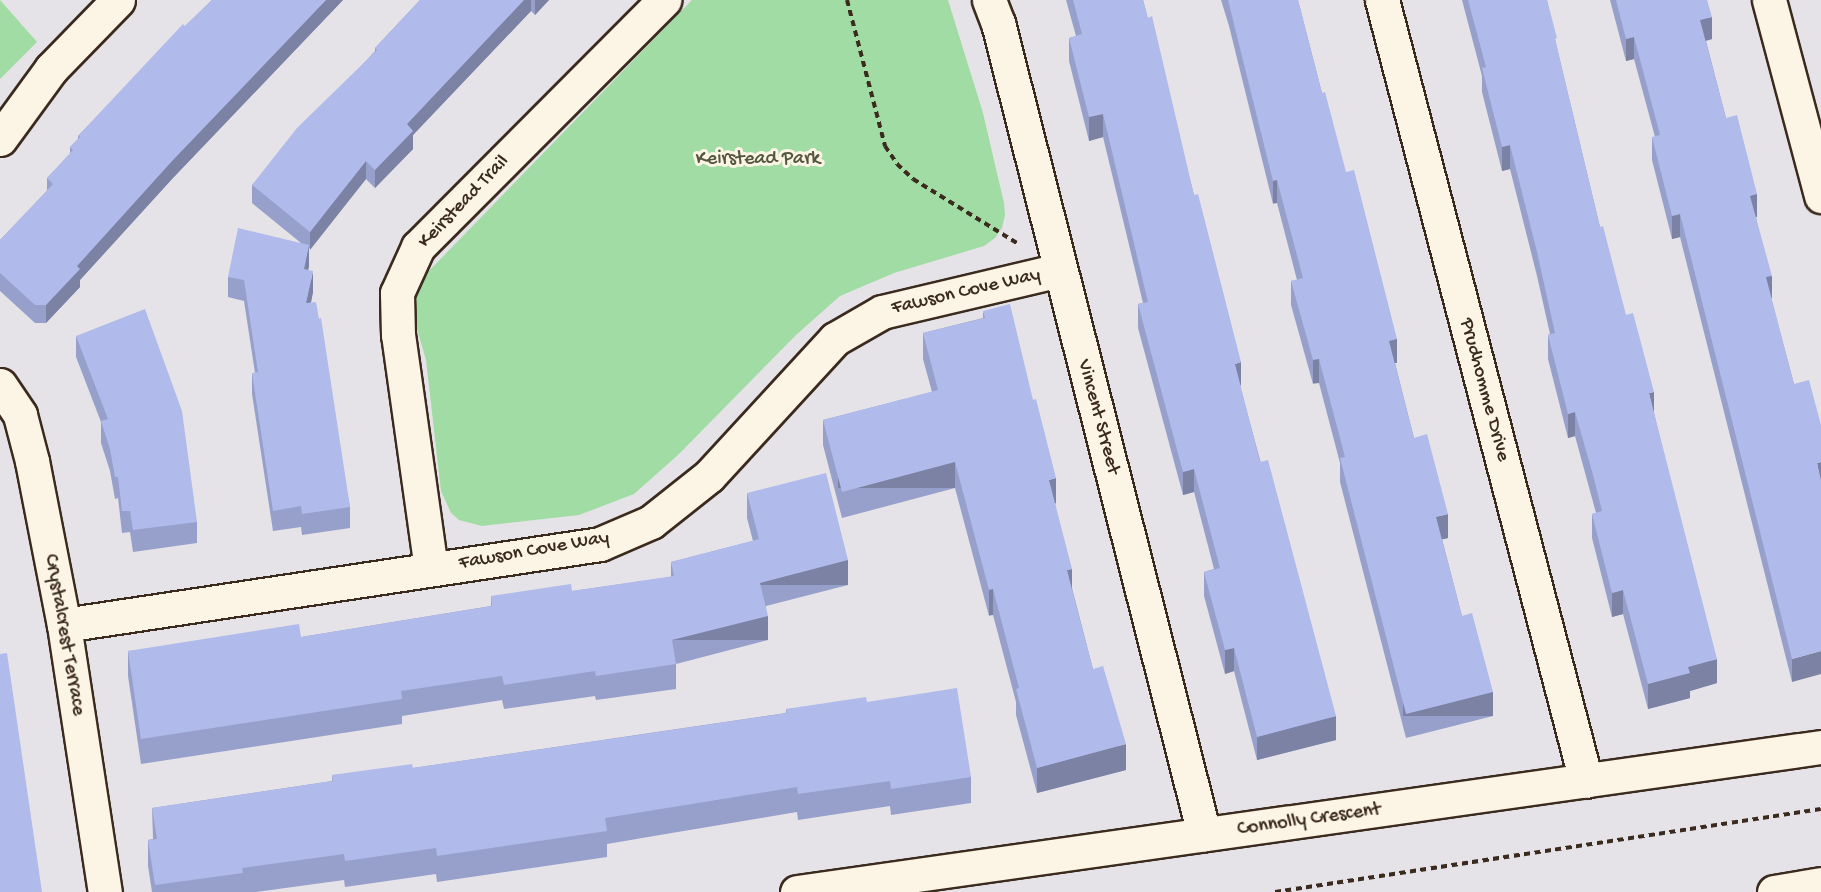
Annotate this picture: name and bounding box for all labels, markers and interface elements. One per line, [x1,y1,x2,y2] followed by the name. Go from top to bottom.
[696,147,820,171] park label: Keirstead Park
[413,150,515,254] street label: Keirstead Trail
[889,263,1043,321] street label: Fawson Cove Way
[1453,316,1515,464] street label: Prudhomme Drive
[1071,357,1125,477] street label: Vincent Street
[457,526,611,576] street label: Fawson Cove Way
[38,552,90,718] street label: Crystalcrest Terrace
[1236,798,1382,842] street label: Connolly Crescent

